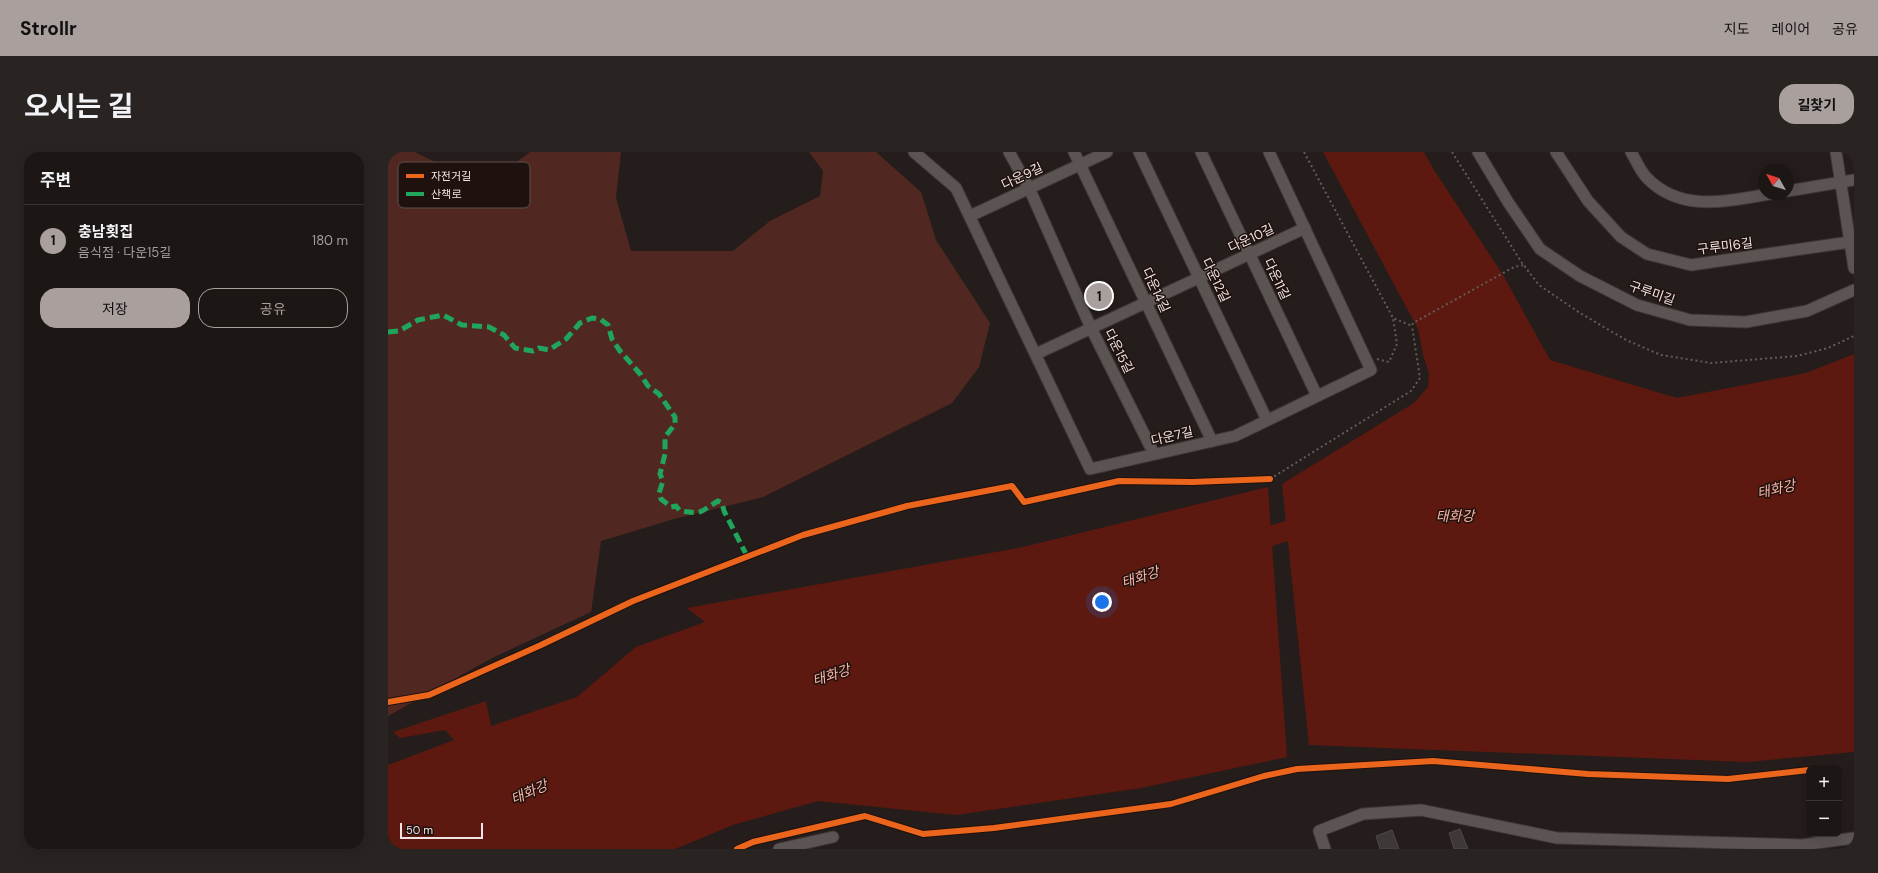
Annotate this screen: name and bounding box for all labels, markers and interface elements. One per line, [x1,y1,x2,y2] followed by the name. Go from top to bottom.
[20,16,77,41] text: Strollr
[1724,20,1750,38] text: 지도
[1772,20,1810,38] text: 레이어
[1832,20,1858,38] text: 공유
[1779,84,1854,124] button: 길찾기
[24,88,134,125] text: 오시는 길
[998,159,1046,193] street label: 다운9길
[398,162,530,208] legend
[1758,164,1794,200] north arrow
[40,169,71,191] text: 주변
[431,169,471,183] text: 자전거길
[431,187,461,201] text: 산책로
[1225,220,1277,256] street label: 다운10길
[78,222,133,242] text: 충남횟집
[51,232,55,249] text: 1
[312,232,348,249] text: 180 m
[1696,234,1754,258] street label: 구루미6길
[78,244,171,261] text: 음식점 · 다운15길
[1198,255,1234,305] street label: 다운12길
[1260,255,1294,303] street label: 다운11길
[1138,265,1174,315] street label: 다운14길
[1627,277,1677,309] street label: 구루미길
[1086,281,1112,311] pin: 1
[40,288,190,328] button: 저장
[198,288,348,328] button: 공유
[1101,326,1137,376] street label: 다운15길
[1149,423,1195,449] street label: 다운7길
[1755,475,1799,502] water label: 태화강
[1436,507,1477,525] water label: 태화강
[1119,562,1163,592] water label: 태화강
[1092,592,1112,612] your location
[810,660,854,690] water label: 태화강
[1806,765,1842,837] map controls
[1806,765,1842,801] button: +
[508,775,552,808] water label: 태화강
[1806,801,1842,837] button: −
[400,821,483,840] scale bar
[406,823,433,837] text: 50 m

